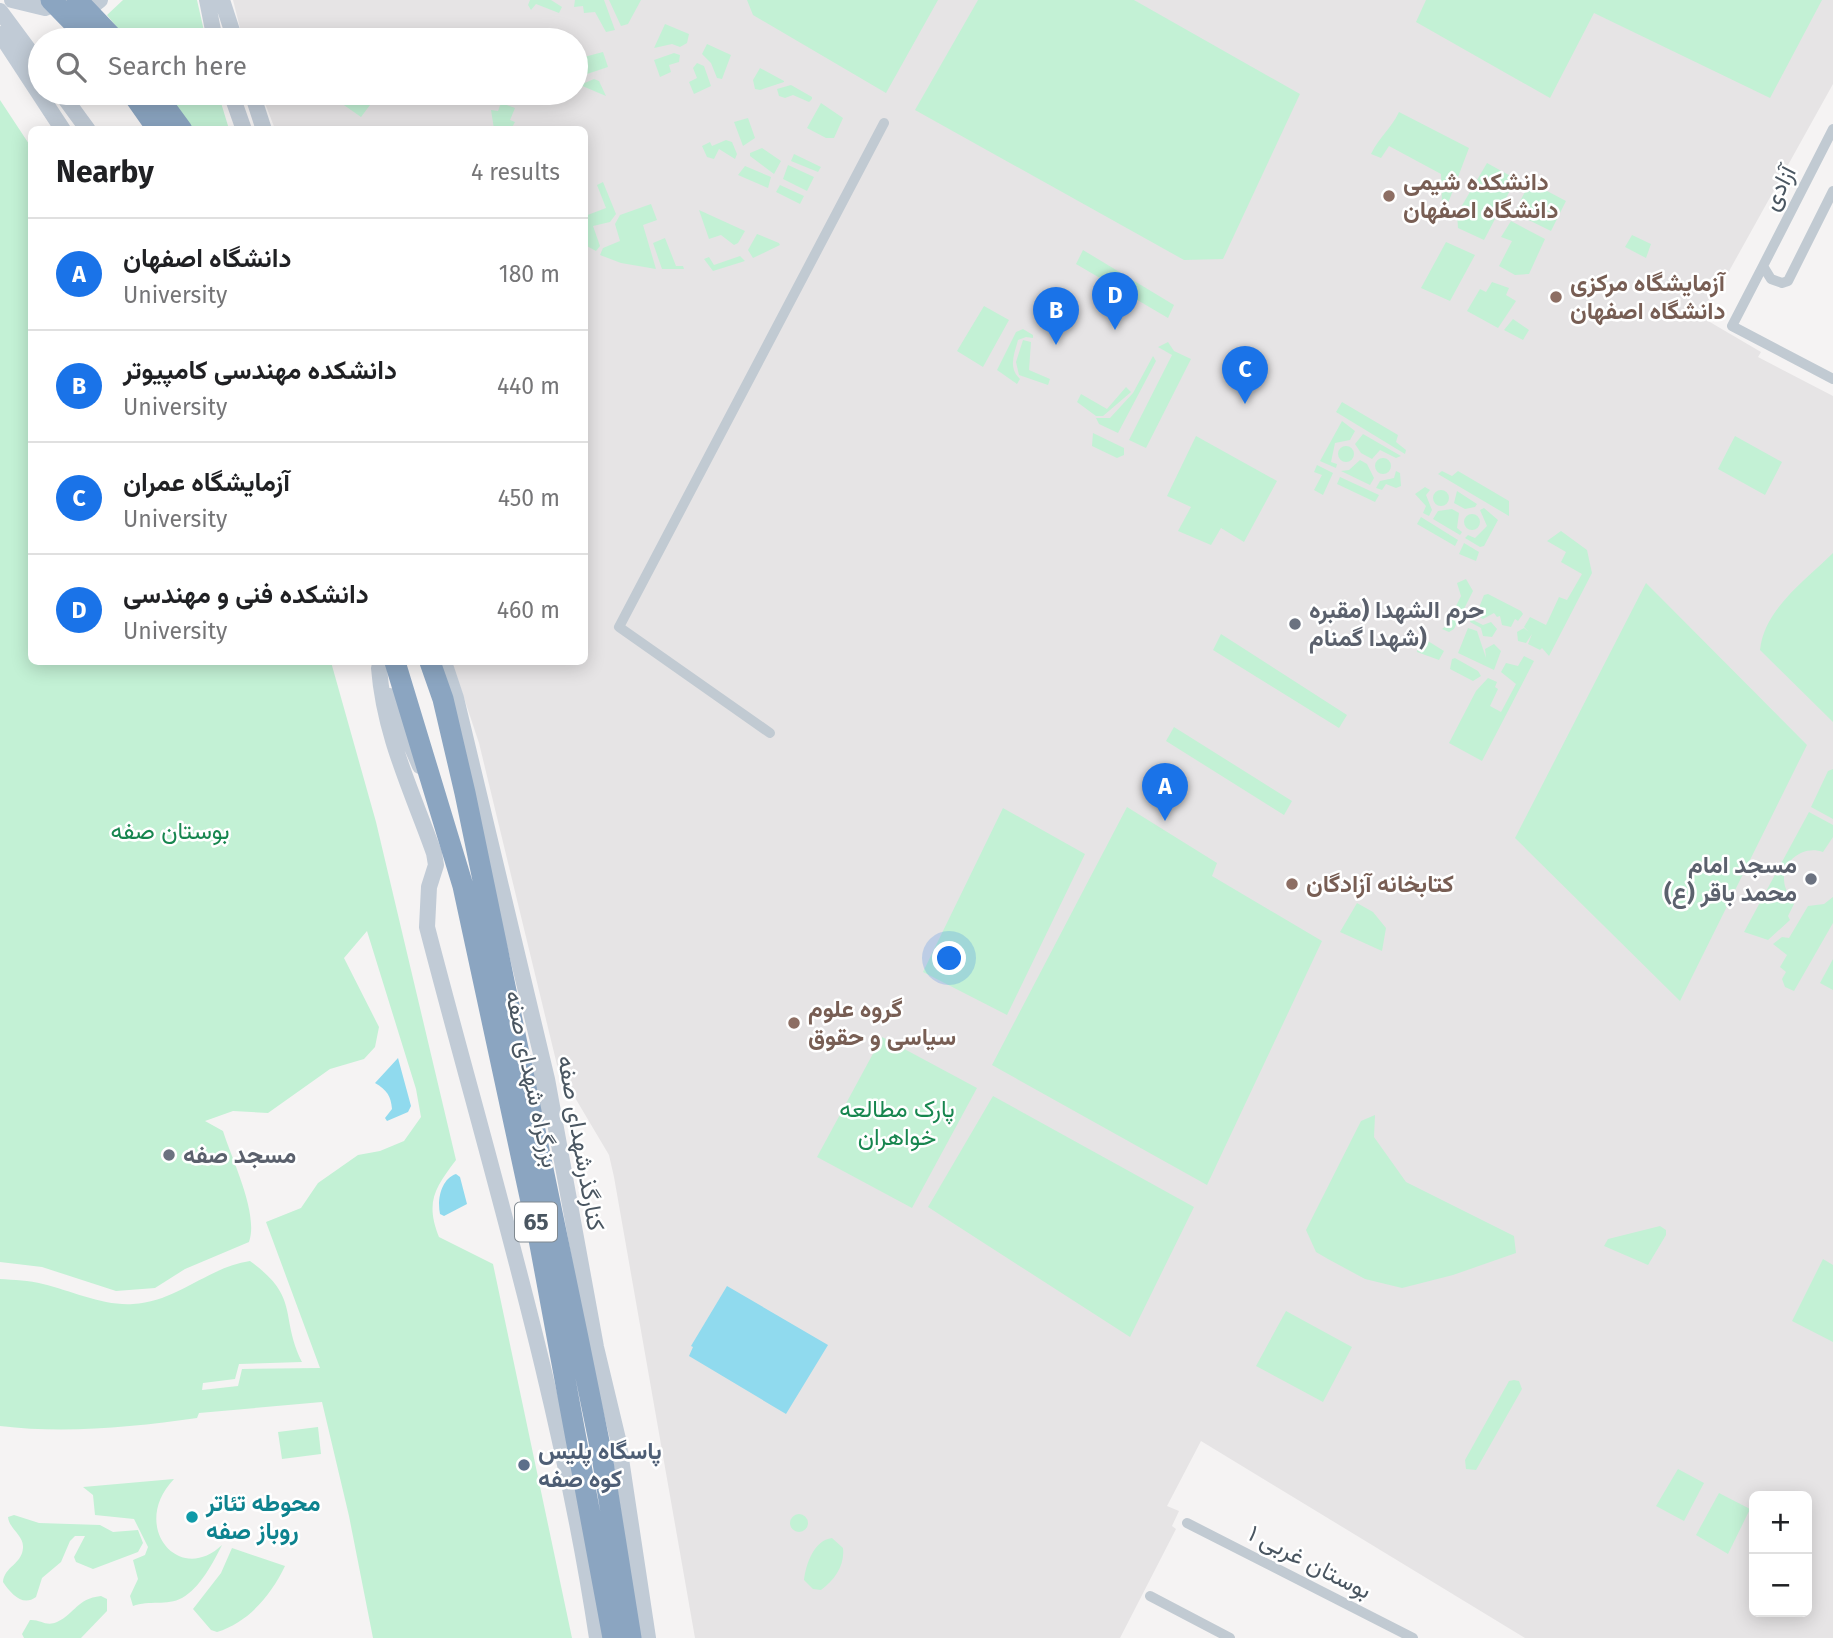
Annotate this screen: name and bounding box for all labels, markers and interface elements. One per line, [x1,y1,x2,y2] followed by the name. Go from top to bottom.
[28,28,588,105] search box
[52,48,90,86] icon: search
[108,51,247,82] text: Search here
[56,154,154,190] text: Nearby
[471,158,560,186] text: 4 results
[1756,159,1804,215] street label: آزادی
[1403,168,1558,225] place label: دانشکده شیمی دانشگاه اصفهان
[1381,188,1397,204] marker: دانشکده شیمی دانشگاه اصفهان
[123,243,291,274] text: دانشگاه اصفهان
[72,260,86,288] text: A
[499,260,560,288] text: 180 m
[1570,269,1727,326] place label: آزمایشگاه مرکزی دانشگاه اصفهان
[1092,272,1138,330] pin: D
[123,281,227,309] text: University
[1033,287,1079,345] pin: B
[1548,289,1564,305] marker: آزمایشگاه مرکزی دانشگاه اصفهان
[1222,346,1268,404] pin: C
[123,355,397,386] text: دانشکده مهندسی کامپیوتر
[72,372,86,400] text: B
[497,372,560,400] text: 440 m
[123,393,227,421] text: University
[123,467,290,498] text: آزمایشگاه عمران
[72,484,86,512] text: C
[498,484,560,512] text: 450 m
[123,505,227,533] text: University
[123,579,369,610] text: دانشکده فنی و مهندسی
[72,596,86,624] text: D
[497,596,560,624] text: 460 m
[1309,596,1484,654] place label: حرم الشهدا (مقبره شهدا گمنام)
[1287,616,1303,632] marker: حرم الشهدا (مقبره شهدا گمنام)
[123,617,227,645] text: University
[1142,763,1188,821] pin: A
[110,817,230,846] park label: بوستان صفه
[1664,851,1797,909] place label: مسجد امام محمد باقر (ع)
[1306,870,1454,899] place label: کتابخانه آزادگان
[1803,871,1819,887] marker: مسجد امام محمد باقر (ع)
[1284,876,1300,892] marker: کتابخانه آزادگان
[932,941,966,975] your location
[499,988,564,1170] street label: بزرگراه شهدای صفه
[808,995,956,1052] place label: گروه علوم سیاسی و حقوق
[786,1015,802,1031] marker: گروه علوم سیاسی و حقوق
[551,1053,610,1233] street label: کنارگذرشهدای صفه
[839,1095,955,1152] park label: پارک مطالعه خواهران
[183,1141,296,1169] place label: مسجد صفه
[161,1147,177,1163] marker: مسجد صفه
[515,1203,557,1242] road number: 65
[538,1437,662,1494] place label: پاسگاه پلیس کوه صفه
[516,1457,532,1473] marker: پاسگاه پلیس کوه صفه
[205,1489,320,1546] place label: محوطه تئاتر روباز صفه
[1749,1491,1812,1617] map controls
[1749,1491,1812,1554] button: +
[184,1509,200,1525] marker: محوطه تئاتر روباز صفه
[1243,1519,1376,1606] street label: بوستان غربی ۱
[1749,1554,1812,1617] button: −

